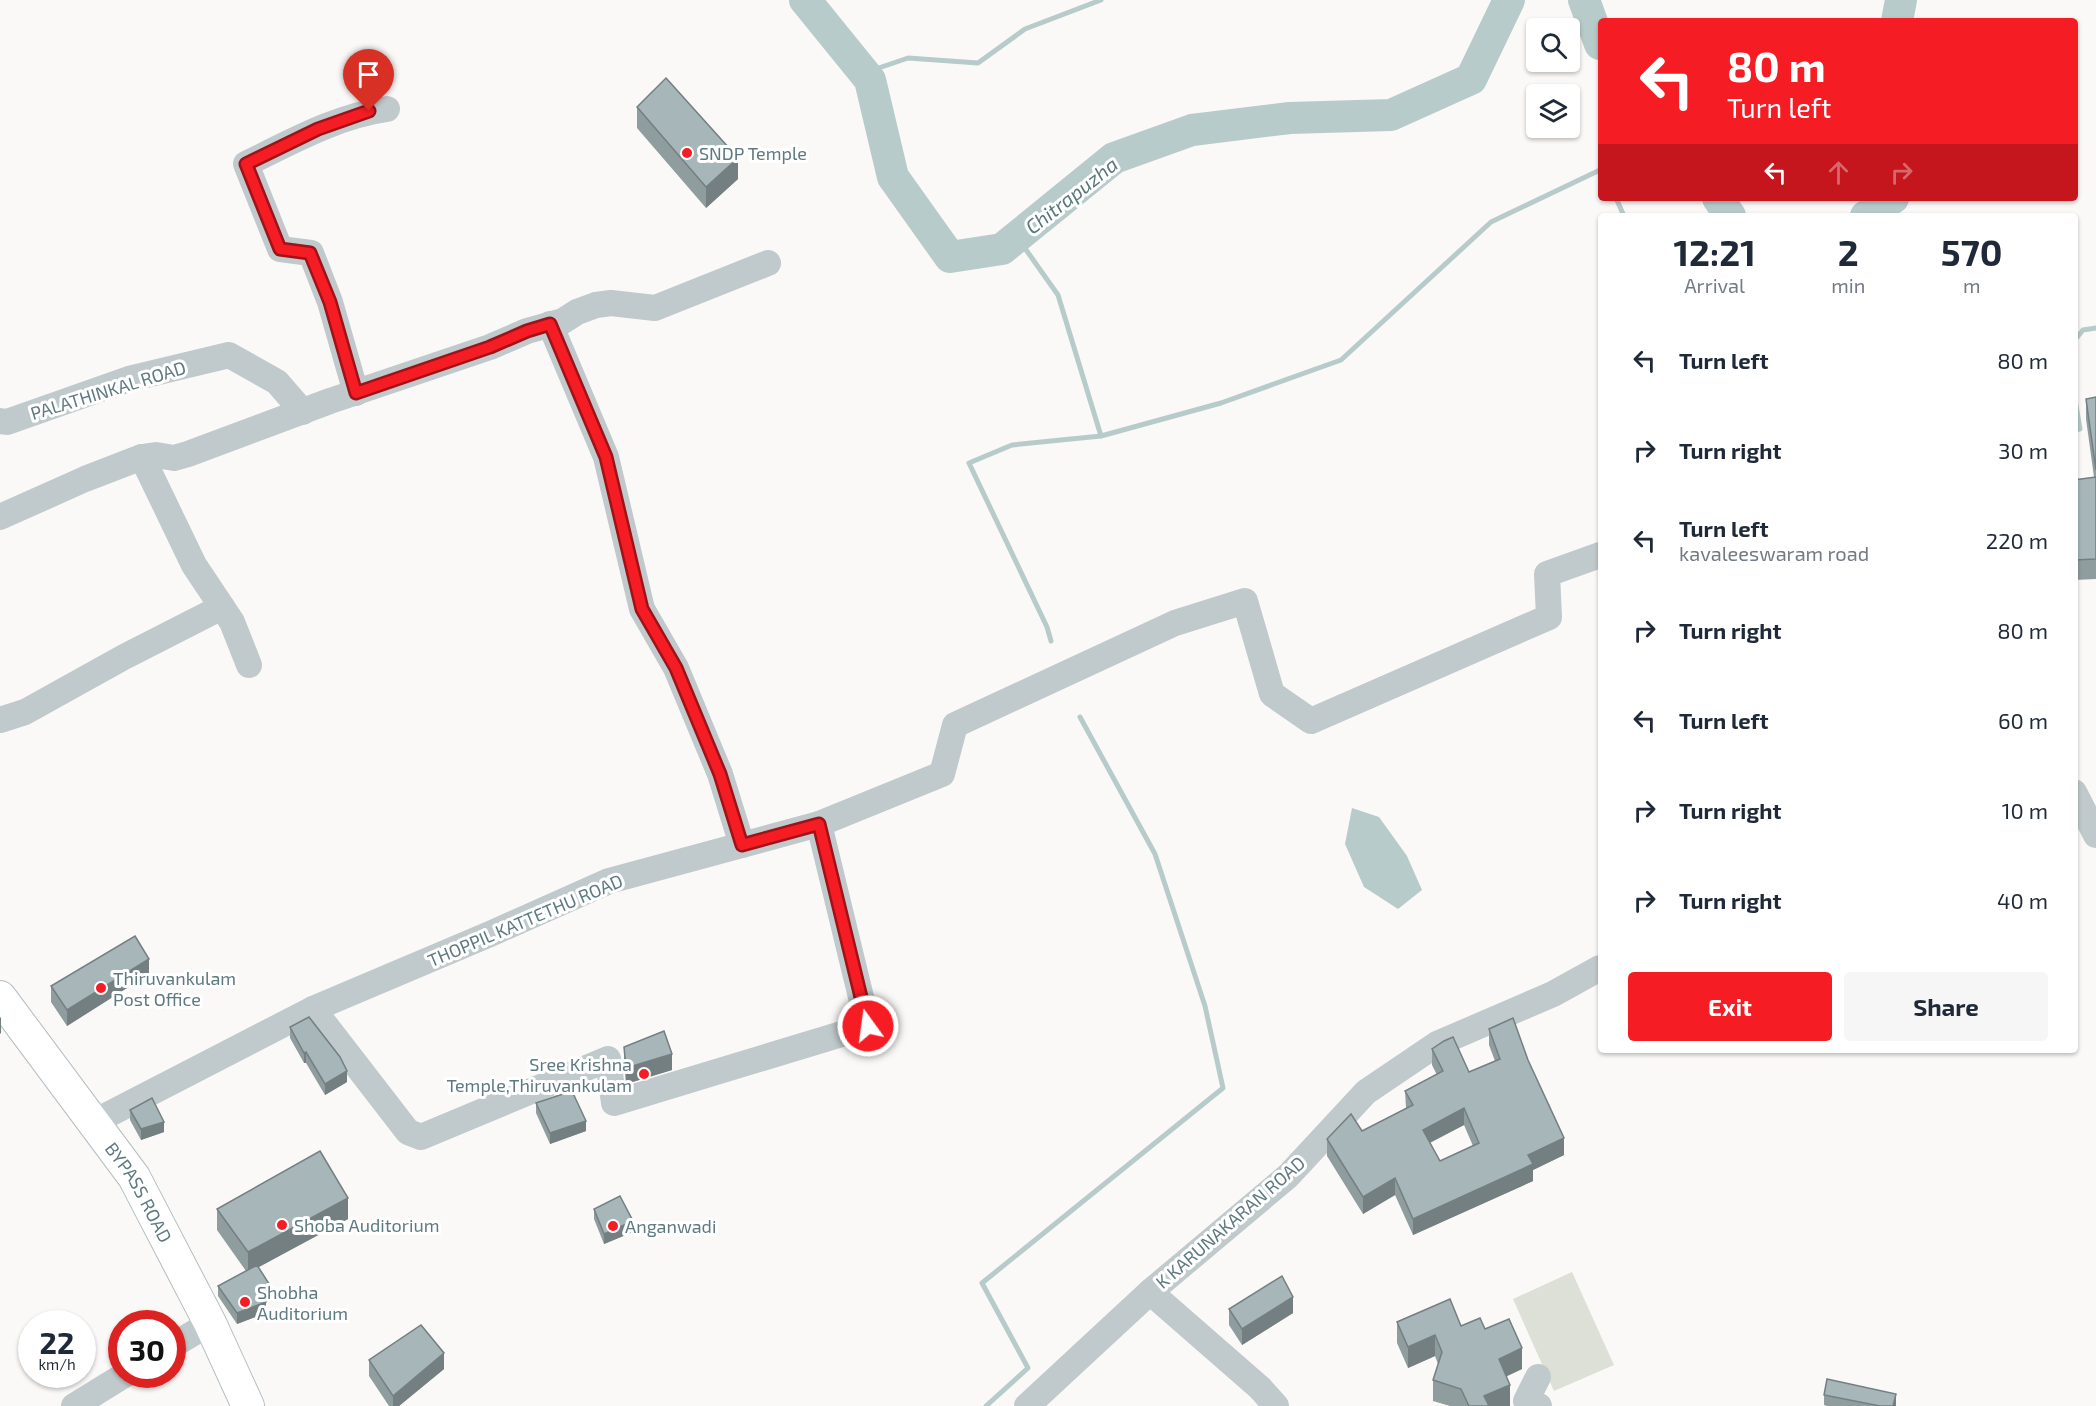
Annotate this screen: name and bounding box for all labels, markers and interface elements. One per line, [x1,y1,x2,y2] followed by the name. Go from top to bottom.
[1526,18,1580,138] map controls
[1526,18,1580,72] button: search
[1727,40,1826,90] text: 80 m
[1628,42,1706,120] icon: left
[343,49,394,111] pin
[352,58,385,91] icon: arrive
[1526,84,1580,138] button: layers
[1727,91,1831,123] text: Turn left
[699,142,807,164] place label: SNDP Temple
[680,146,694,160] marker: SNDP Temple
[1020,152,1122,238] water label: Chitrapuzha
[1759,156,1792,189] icon: left
[1822,156,1855,189] icon: ahead
[1885,156,1918,189] icon: right
[1674,230,1756,273] text: 12:21
[1838,230,1859,273] text: 2
[1941,230,2002,273] text: 570
[1684,273,1745,297] text: Arrival
[1831,273,1865,297] text: min
[1963,273,1980,297] text: m
[1628,344,1661,377] icon: left
[1679,347,1768,373] text: Turn left
[1997,347,2048,373] text: 80 m
[28,356,188,424] street label: PALATHINKAL ROAD
[1628,434,1661,467] icon: right
[1679,437,1781,463] text: Turn right
[1998,437,2048,463] text: 30 m
[1679,515,1768,541] text: Turn left
[1628,524,1661,557] icon: left
[1986,527,2048,553] text: 220 m
[1679,541,1869,565] text: kavaleeswaram road
[1628,614,1661,647] icon: right
[1679,617,1781,643] text: Turn right
[1997,617,2048,643] text: 80 m
[1628,704,1661,737] icon: left
[1679,707,1768,733] text: Turn left
[1998,707,2048,733] text: 60 m
[1628,794,1661,827] icon: right
[1679,797,1781,823] text: Turn right
[2002,797,2048,823] text: 10 m
[424,869,626,971] street label: THOPPIL KATTETHU ROAD
[1628,884,1661,917] icon: right
[1679,887,1781,913] text: Turn right
[1997,887,2048,913] text: 40 m
[113,967,236,1010] place label: Thiruvankulam Post Office
[1628,972,1832,1041] button: Exit
[1844,972,2048,1041] button: Share
[94,981,108,995] marker: Thiruvankulam Post Office
[836,994,900,1058] position arrow
[447,1053,632,1096] place label: Sree Krishna Temple,Thiruvankulam
[637,1067,651,1081] marker: Sree Krishna Temple,Thiruvankulam
[101,1138,177,1246] street label: BYPASS ROAD
[1151,1151,1309,1293] street label: K KARUNAKARAN ROAD
[294,1214,440,1236] place label: Shoba Auditorium
[625,1215,716,1237] place label: Anganwadi
[275,1218,289,1232] marker: Shoba Auditorium
[606,1219,620,1233] marker: Anganwadi
[257,1281,348,1324] place label: Shobha Auditorium
[238,1295,252,1309] marker: Shobha Auditorium
[108,1310,186,1388] speed limit sign: 30
[40,1324,74,1360] text: 22
[38,1355,76,1373] text: km/h

